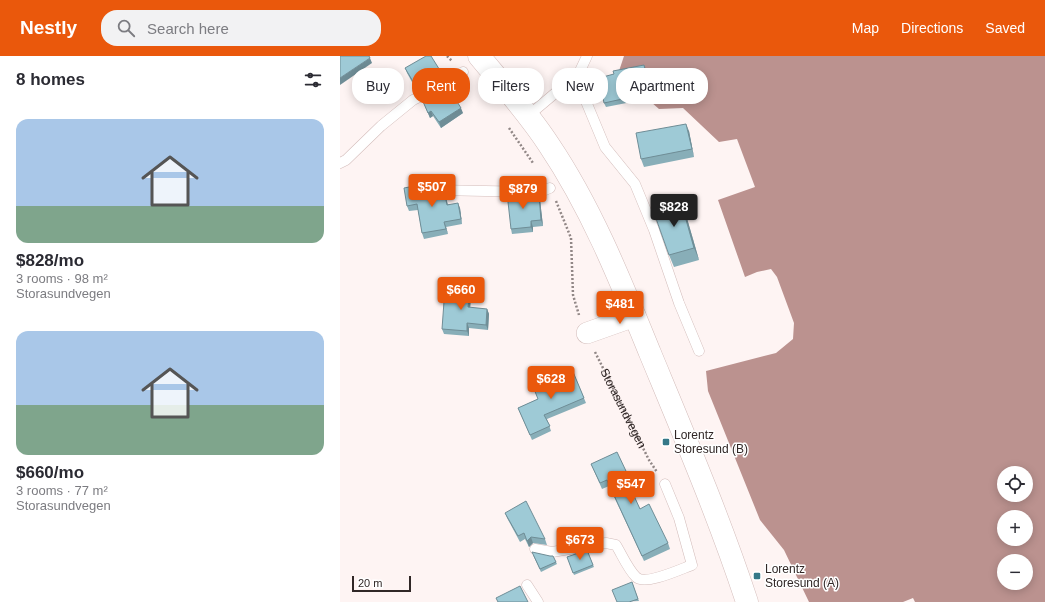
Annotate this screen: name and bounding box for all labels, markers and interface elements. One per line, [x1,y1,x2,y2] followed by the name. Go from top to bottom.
[101,10,381,46] search box
[20,17,77,38] text: Nestly
[115,17,137,39] icon: search
[147,20,229,37] text: Search here
[852,20,879,36] text: Map
[901,20,963,36] text: Directions
[985,20,1025,36] text: Saved
[352,68,404,104] chip: Buy
[412,68,470,104] chip: Rent
[478,68,544,104] chip: Filters
[552,68,608,104] chip: New
[616,68,708,104] chip: Apartment
[302,69,324,91] icon: filters
[16,70,85,89] text: 8 homes
[134,145,206,217] icon: home
[408,174,456,208] pin: $507
[499,176,547,210] pin: $879
[418,179,446,194] text: $507
[509,181,537,196] text: $879
[650,194,698,228] pin: $828
[660,199,688,214] text: $828
[16,251,84,270] text: $828/mo
[16,271,108,286] text: 3 rooms · 98 m²
[437,277,485,311] pin: $660
[447,282,475,297] text: $660
[16,286,111,301] text: Storasundvegen
[596,291,644,325] pin: $481
[606,296,634,311] text: $481
[134,357,206,429] icon: home
[527,366,575,400] pin: $628
[597,366,649,451] street label: Storasundvegen
[537,371,565,386] text: $628
[674,428,748,456] place label: Lorentz Storesund (B)
[661,437,671,447] marker: Lorentz Storesund (B)
[16,463,84,482] text: $660/mo
[997,466,1033,590] map controls
[997,466,1033,502] button: locate
[607,471,655,505] pin: $547
[617,476,645,491] text: $547
[16,483,108,498] text: 3 rooms · 77 m²
[16,498,111,513] text: Storasundvegen
[997,510,1033,546] button: +
[556,527,604,561] pin: $673
[566,532,594,547] text: $673
[997,554,1033,590] button: −
[765,562,839,590] place label: Lorentz Storesund (A)
[752,571,762,581] marker: Lorentz Storesund (A)
[352,574,411,593] scale bar
[358,577,382,589] text: 20 m

